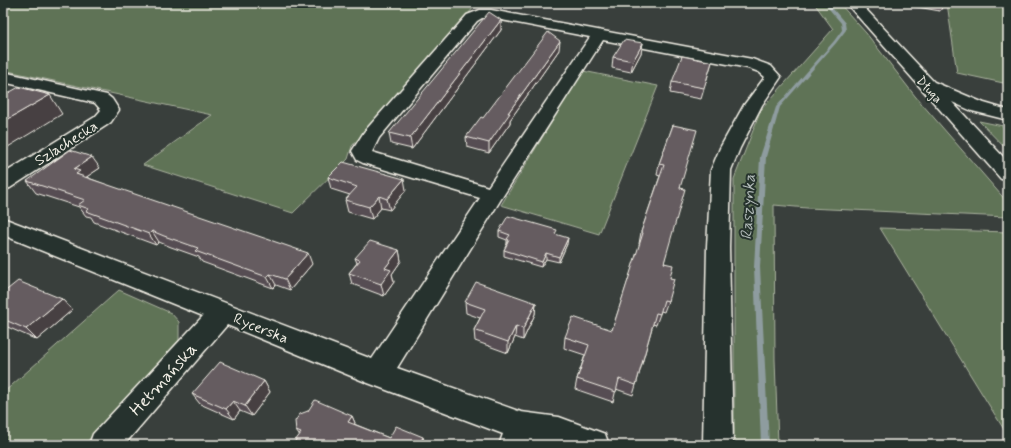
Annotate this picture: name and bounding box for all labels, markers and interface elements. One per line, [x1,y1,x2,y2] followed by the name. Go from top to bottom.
[912,73,946,107] street label: Długa
[31,117,102,171] street label: Szlachecka
[736,174,761,240] water label: Raszynka
[230,309,291,349] street label: Rycerska
[124,338,203,421] street label: Hetmańska

